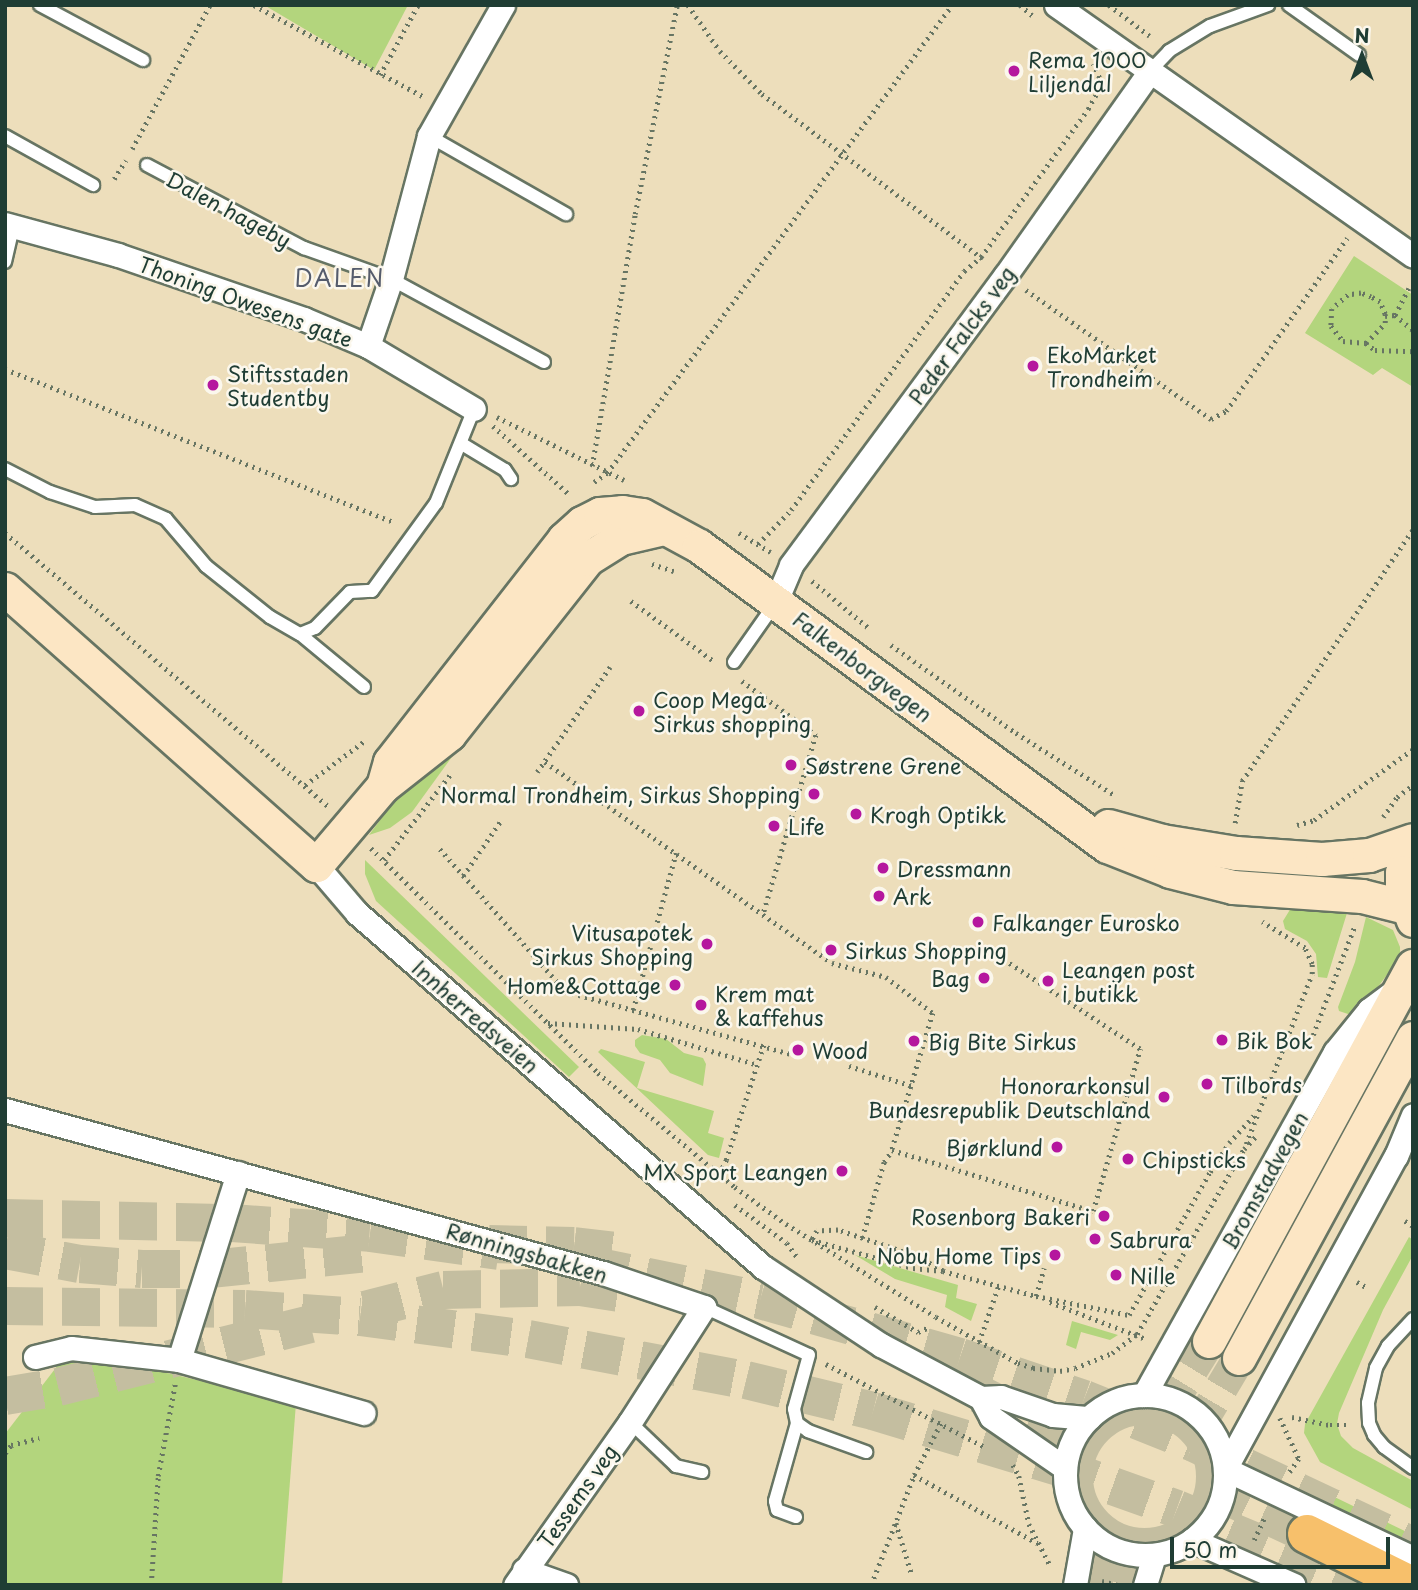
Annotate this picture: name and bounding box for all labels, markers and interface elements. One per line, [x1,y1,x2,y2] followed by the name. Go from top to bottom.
[1327,21,1397,91] north arrow
[1354,21,1370,49] text: N
[1028,46,1146,96] place label: Rema 1000 Liljendal
[1006,63,1022,79] marker: Rema 1000 Liljendal
[161,165,297,253] street label: Dalen hageby
[135,250,357,352] street label: Thoning Owesens gate
[902,261,1020,409] street label: Peder Falcks veg
[295,264,385,292] district label: DALEN
[1047,341,1157,391] place label: EkoMarket Trondheim
[1025,358,1041,374] marker: EkoMarket Trondheim
[227,360,349,410] place label: Stiftsstaden Studentby
[205,377,221,393] marker: Stiftsstaden Studentby
[788,606,938,726] street label: Falkenborgvegen
[653,686,812,736] place label: Coop Mega Sirkus shopping
[631,703,647,719] marker: Coop Mega Sirkus shopping
[805,752,963,778] place label: Søstrene Grene
[783,757,799,773] marker: Søstrene Grene
[436,781,800,807] place label: Normal Trondheim, Sirkus Shopping
[806,786,822,802] marker: Normal Trondheim, Sirkus Shopping
[870,801,1007,827] place label: Krogh Optikk
[848,806,864,822] marker: Krogh Optikk
[788,813,825,839] place label: Life
[766,818,782,834] marker: Life
[897,855,1011,881] place label: Dressmann
[875,860,891,876] marker: Dressmann
[893,883,932,909] place label: Ark
[871,888,887,904] marker: Ark
[992,909,1180,935] place label: Falkanger Eurosko
[970,914,986,930] marker: Falkanger Eurosko
[530,919,693,969] place label: Vitusapotek Sirkus Shopping
[699,936,715,952] marker: Vitusapotek Sirkus Shopping
[845,937,1008,963] place label: Sirkus Shopping
[823,942,839,958] marker: Sirkus Shopping
[408,954,544,1078] street label: Innherredsveien
[1062,956,1196,1006] place label: Leangen post i butikk
[931,965,970,991] place label: Bag
[976,970,992,986] marker: Bag
[507,972,661,998] place label: Home&Cottage
[1040,973,1056,989] marker: Leangen post i butikk
[667,977,683,993] marker: Home&Cottage
[715,980,824,1030] place label: Krem mat & kaffehus
[693,997,709,1013] marker: Krem mat & kaffehus
[1236,1027,1312,1053] place label: Bik Bok
[928,1028,1076,1054] place label: Big Bite Sirkus
[1214,1032,1230,1048] marker: Bik Bok
[906,1033,922,1049] marker: Big Bite Sirkus
[812,1037,868,1063] place label: Wood
[790,1042,806,1058] marker: Wood
[1221,1071,1302,1097] place label: Tilbords
[867,1072,1150,1122] place label: Honorarkonsul Bundesrepublik Deutschland
[1199,1076,1215,1092] marker: Tilbords
[1156,1089,1172,1105] marker: Honorarkonsul Bundesrepublik Deutschland
[1216,1107,1312,1253] street label: Bromstadvegen
[946,1134,1043,1160] place label: Bjørklund
[1049,1139,1065,1155] marker: Bjørklund
[1142,1146,1246,1172] place label: Chipsticks
[1120,1151,1136,1167] marker: Chipsticks
[641,1158,828,1184] place label: MX Sport Leangen
[834,1163,850,1179] marker: MX Sport Leangen
[911,1203,1090,1229] place label: Rosenborg Bakeri
[1096,1208,1112,1224] marker: Rosenborg Bakeri
[444,1217,610,1287] street label: Rønningsbakken
[1109,1226,1191,1252] place label: Sabrura
[1087,1231,1103,1247] marker: Sabrura
[876,1242,1041,1268] place label: Nobu Home Tips
[1047,1247,1063,1263] marker: Nobu Home Tips
[1130,1262,1176,1288] place label: Nille
[1108,1267,1124,1283] marker: Nille
[532,1439,622,1553] street label: Tessems veg
[1173,1524,1394,1568] scale bar
[1183,1533,1237,1565] text: 50 m

